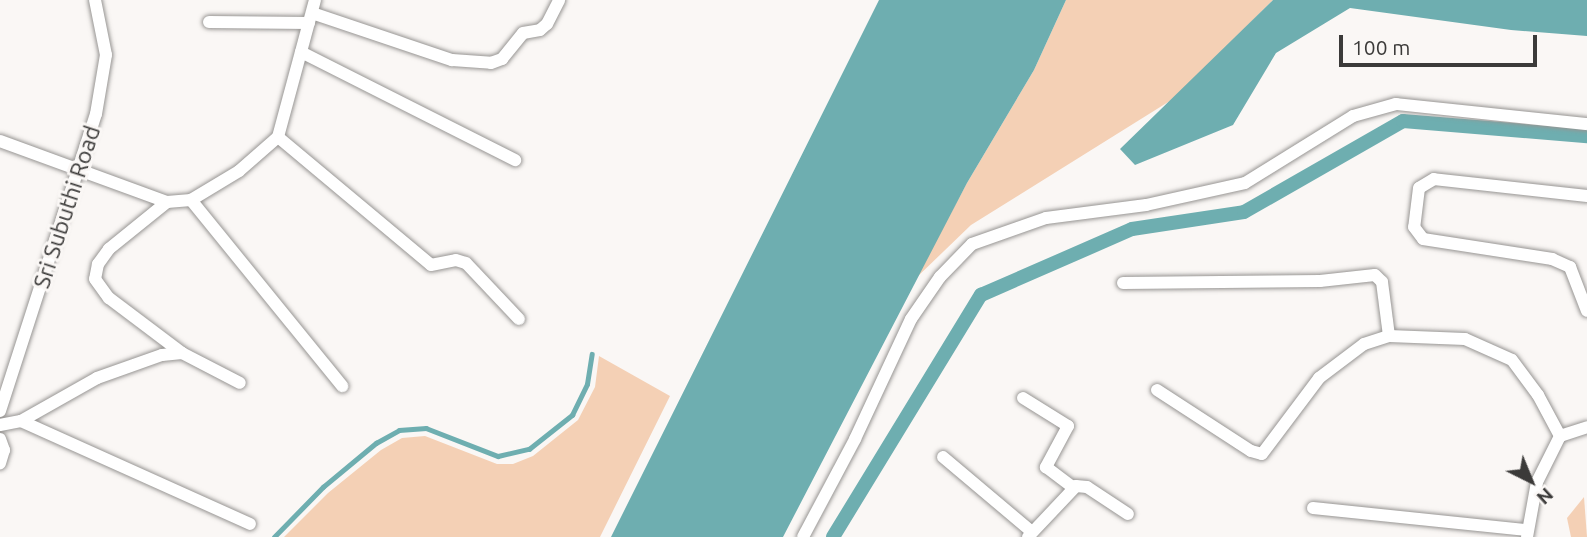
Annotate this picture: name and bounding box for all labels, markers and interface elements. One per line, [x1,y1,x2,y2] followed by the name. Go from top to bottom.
[1342,21,1540,65] scale bar
[1352,35,1410,59] text: 100 m
[28,122,106,292] street label: Sri Subuthi Road
[1496,446,1566,516] north arrow
[1533,483,1558,509] text: N

